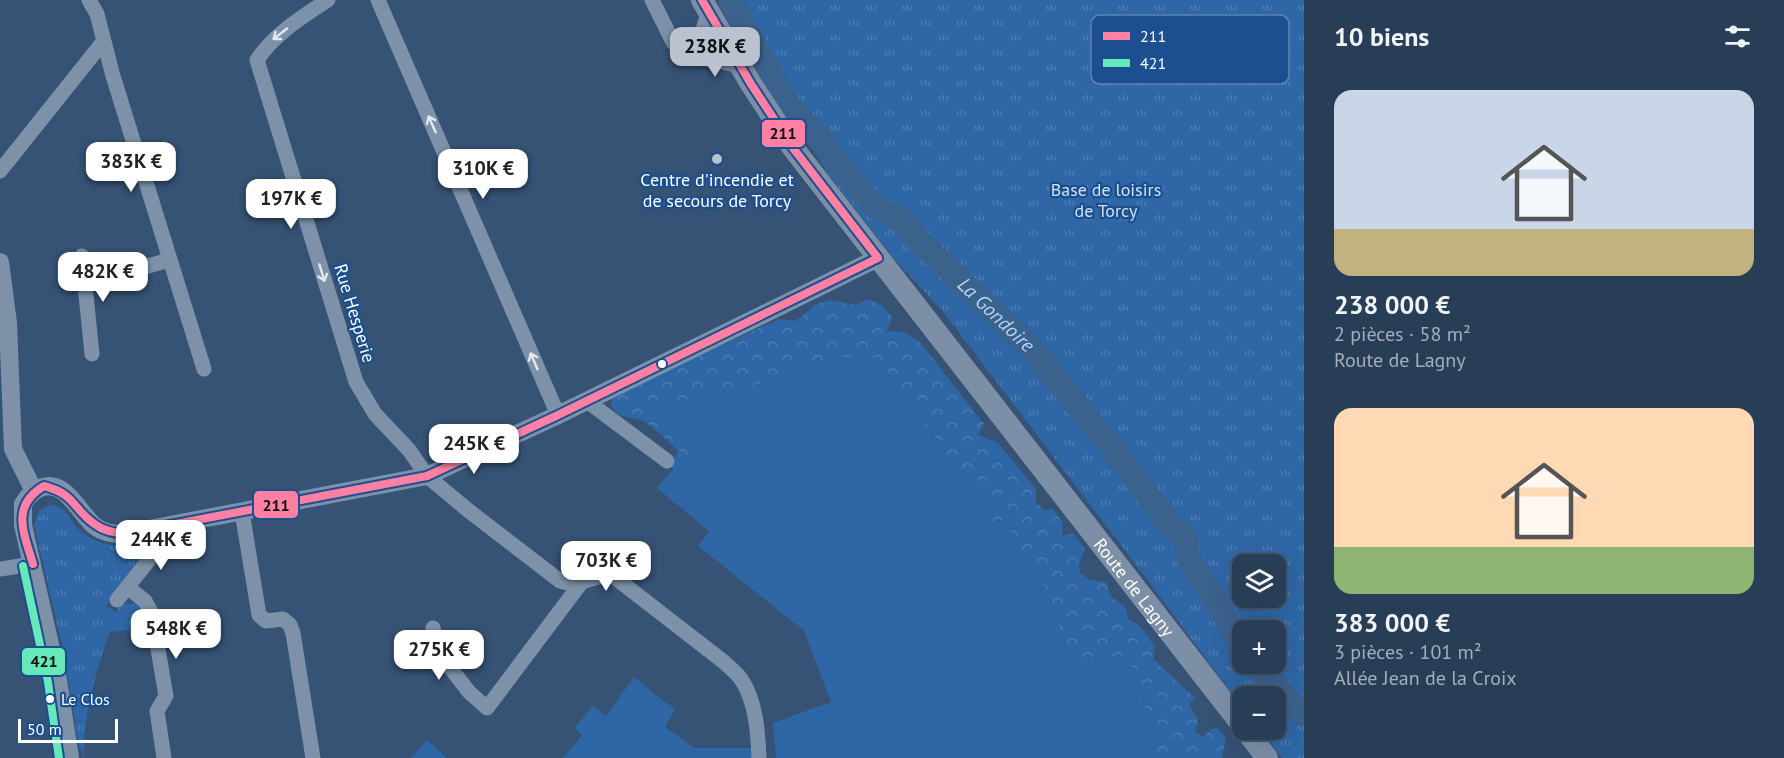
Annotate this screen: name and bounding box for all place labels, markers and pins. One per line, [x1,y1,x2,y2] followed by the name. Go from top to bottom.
[666,27,764,78] pin: 238K €
[82,142,180,193] pin: 383K €
[434,149,532,200] pin: 310K €
[710,152,724,166] marker: Centre d'incendie et de secours de Torcy
[640,168,794,212] place label: Centre d'incendie et de secours de Torcy
[242,179,340,230] pin: 197K €
[54,252,152,303] pin: 482K €
[656,358,668,370] unlabelled marker
[425,424,523,475] pin: 245K €
[112,520,210,571] pin: 244K €
[557,541,655,592] pin: 703K €
[127,609,225,660] pin: 548K €
[390,630,488,681] pin: 275K €
[61,689,110,709] place label: Le Clos
[44,693,56,705] marker: Le Clos

